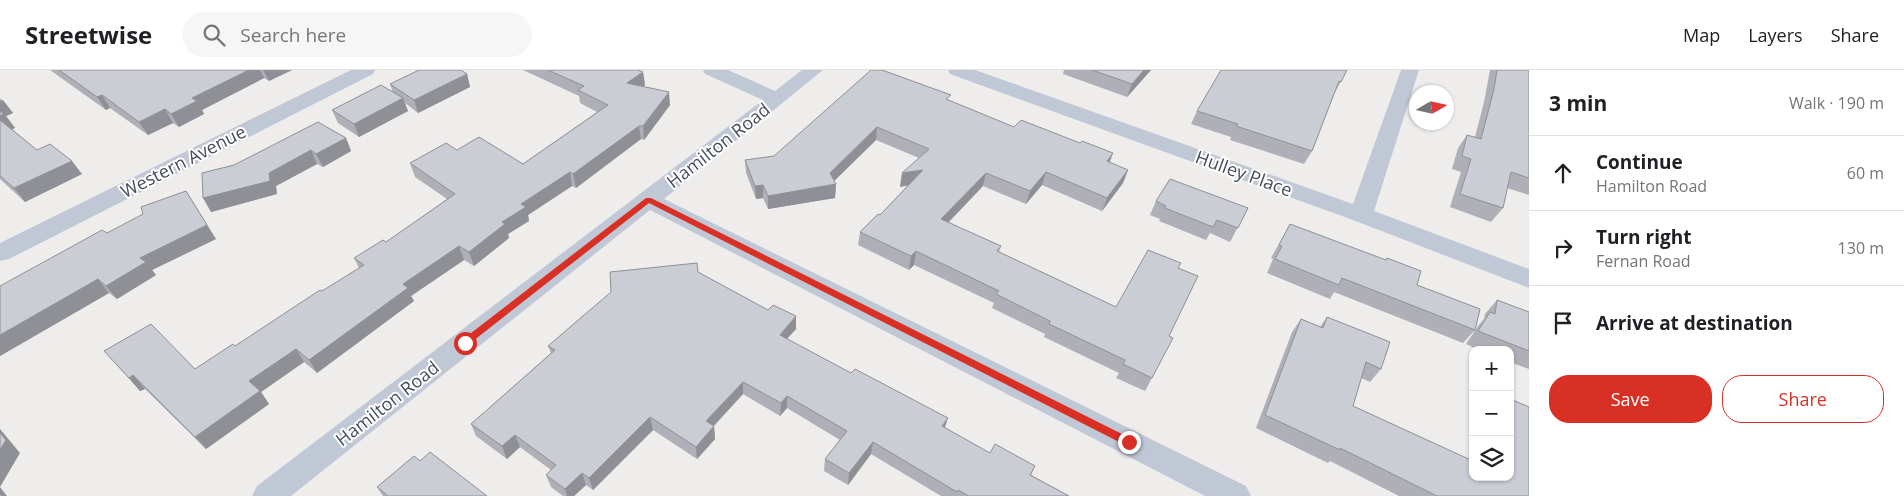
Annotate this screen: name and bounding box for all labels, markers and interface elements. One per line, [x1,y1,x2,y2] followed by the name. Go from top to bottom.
[182,12,532,57] search box
[25,18,152,51] text: Streetwise
[200,21,228,49] icon: search
[240,22,346,48] text: Search here
[1683,23,1720,47] text: Map
[1748,23,1803,47] text: Layers
[1831,23,1879,47] text: Share
[1409,85,1454,130] north arrow
[1549,89,1607,117] text: 3 min
[1789,92,1884,114] text: Walk · 190 m
[661,97,775,193] street label: Hamilton Road
[116,119,250,203] street label: Western Avenue
[1192,144,1296,202] street label: Hulley Place
[1596,149,1683,175] text: Continue
[1549,159,1577,187] icon: ahead
[1847,162,1884,184] text: 60 m
[1596,175,1707,197] text: Hamilton Road
[1596,224,1691,250] text: Turn right
[1549,234,1577,262] icon: right
[1838,237,1884,259] text: 130 m
[1596,250,1691,272] text: Fernan Road
[1549,309,1577,337] icon: arrive
[1596,310,1793,336] text: Arrive at destination
[454,332,477,355] route start
[1469,346,1514,481] map controls
[1469,346,1514,391] button: +
[330,355,444,451] street label: Hamilton Road
[1549,375,1712,423] button: Save
[1722,375,1884,423] button: Share
[1469,391,1514,436] button: −
[1118,431,1141,454] route end
[1469,436,1514,481] button: layers

